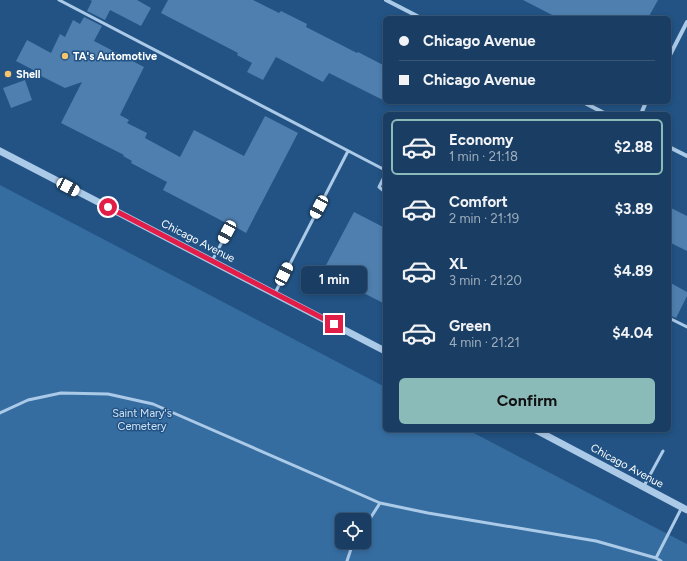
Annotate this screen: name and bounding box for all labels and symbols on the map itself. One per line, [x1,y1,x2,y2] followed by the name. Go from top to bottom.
[73,50,157,63] place label: TA's Automotive
[60,51,70,61] marker: TA's Automotive
[16,68,41,81] place label: Shell
[3,69,13,79] marker: Shell
[55,176,81,198] car
[308,194,330,220] car
[99,198,117,216] route start
[159,217,237,265] street label: Chicago Avenue
[216,219,238,245] car
[273,261,295,287] car
[301,266,367,294] callout: 1 min
[325,315,343,333] route end
[112,407,172,433] park label: Saint Mary's Cemetery
[588,441,666,491] street label: Chicago Avenue

